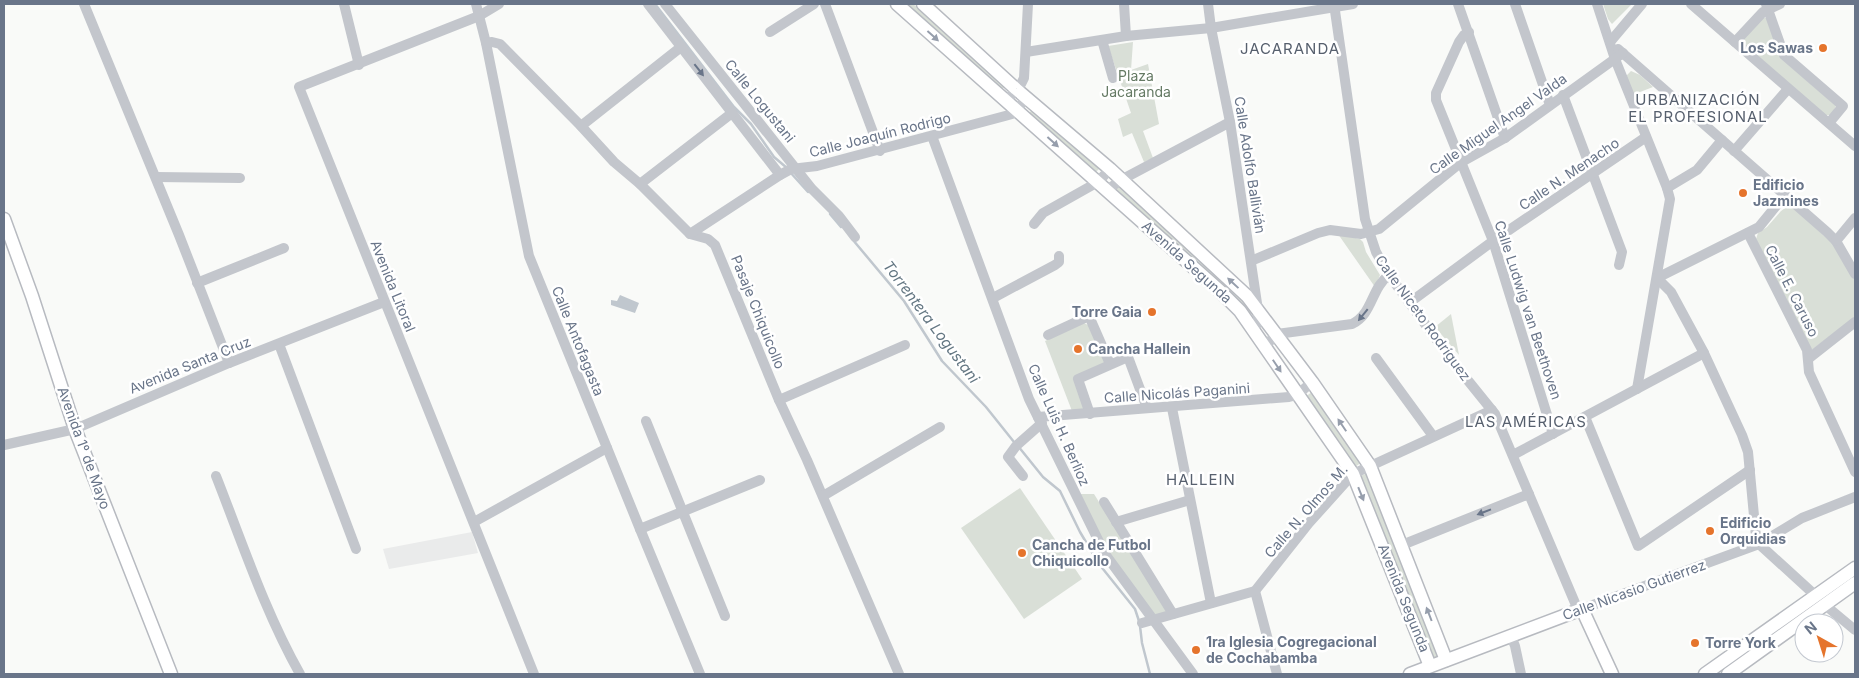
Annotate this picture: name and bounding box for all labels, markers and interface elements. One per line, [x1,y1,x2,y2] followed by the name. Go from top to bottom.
[927,30,939,42] one-way arrow
[1240,39,1340,58] district label: JACARANDA
[1740,39,1813,56] place label: Los Sawas
[1817,42,1829,54] marker: Los Sawas
[722,56,799,146] street label: Calle Logustani
[693,63,704,76] one-way arrow
[1101,67,1171,100] park label: Plaza Jacaranda
[1426,70,1570,178] street label: Calle Miguel Angel Valda
[1628,90,1768,126] district label: URBANIZACIÓN EL PROFESIONAL
[1231,95,1270,235] street label: Calle Adolfo Ballivián
[807,109,952,160] street label: Calle Joaquín Rodrigo
[1515,134,1622,213] street label: Calle N. Menacho
[1046,136,1058,148] one-way arrow
[1753,176,1819,209] place label: Edificio Jazmines
[1737,187,1749,199] marker: Edificio Jazmines
[1139,217,1236,306] street label: Avenida Segunda
[1491,218,1566,402] street label: Calle Ludwig van Beethoven
[367,238,420,334] street label: Avenida Litoral
[1762,242,1823,340] street label: Calle E. Caruso
[728,252,789,371] street label: Pasaje Chiquicollo
[1372,252,1475,384] street label: Calle Niceto Rodríguez
[879,257,984,387] water label: Torrentera Logustani
[1227,277,1240,288] one-way arrow
[549,283,608,398] street label: Calle Antofagasta
[1072,303,1142,320] place label: Torre Gaia
[1146,306,1158,318] marker: Torre Gaia
[1358,308,1368,321] one-way arrow
[127,332,253,397] street label: Avenida Santa Cruz
[1088,340,1191,357] place label: Cancha Hallein
[1072,343,1084,355] marker: Cancha Hallein
[1272,360,1282,373] one-way arrow
[1025,361,1094,488] street label: Calle Luis H. Berlioz
[1103,379,1251,406] street label: Calle Nicolás Paganini
[54,384,115,512] street label: Avenida 1º de Mayo
[1465,412,1587,431] district label: LAS AMÉRICAS
[1337,419,1347,432] one-way arrow
[1260,460,1351,561] street label: Calle N. Olmos M.
[1166,470,1236,489] district label: HALLEIN
[1358,487,1366,501] one-way arrow
[1476,508,1491,516] one-way arrow
[1720,514,1786,547] place label: Edificio Orquidias
[1704,525,1716,537] marker: Edificio Orquidias
[1032,536,1151,569] place label: Cancha de Futbol Chiquicollo
[1375,541,1434,654] street label: Avenida Segunda
[1016,547,1028,559] marker: Cancha de Futbol Chiquicollo
[1560,556,1708,623] street label: Calle Nicasio Gutierrez
[1425,607,1432,622] one-way arrow
[1794,613,1844,663] north arrow
[1801,618,1820,637] text: N
[1206,633,1377,666] place label: 1ra Iglesia Cogregacional de Cochabamba
[1705,634,1777,651] place label: Torre York
[1689,637,1701,649] marker: Torre York
[1190,644,1202,656] marker: 1ra Iglesia Cogregacional de Cochabamba

